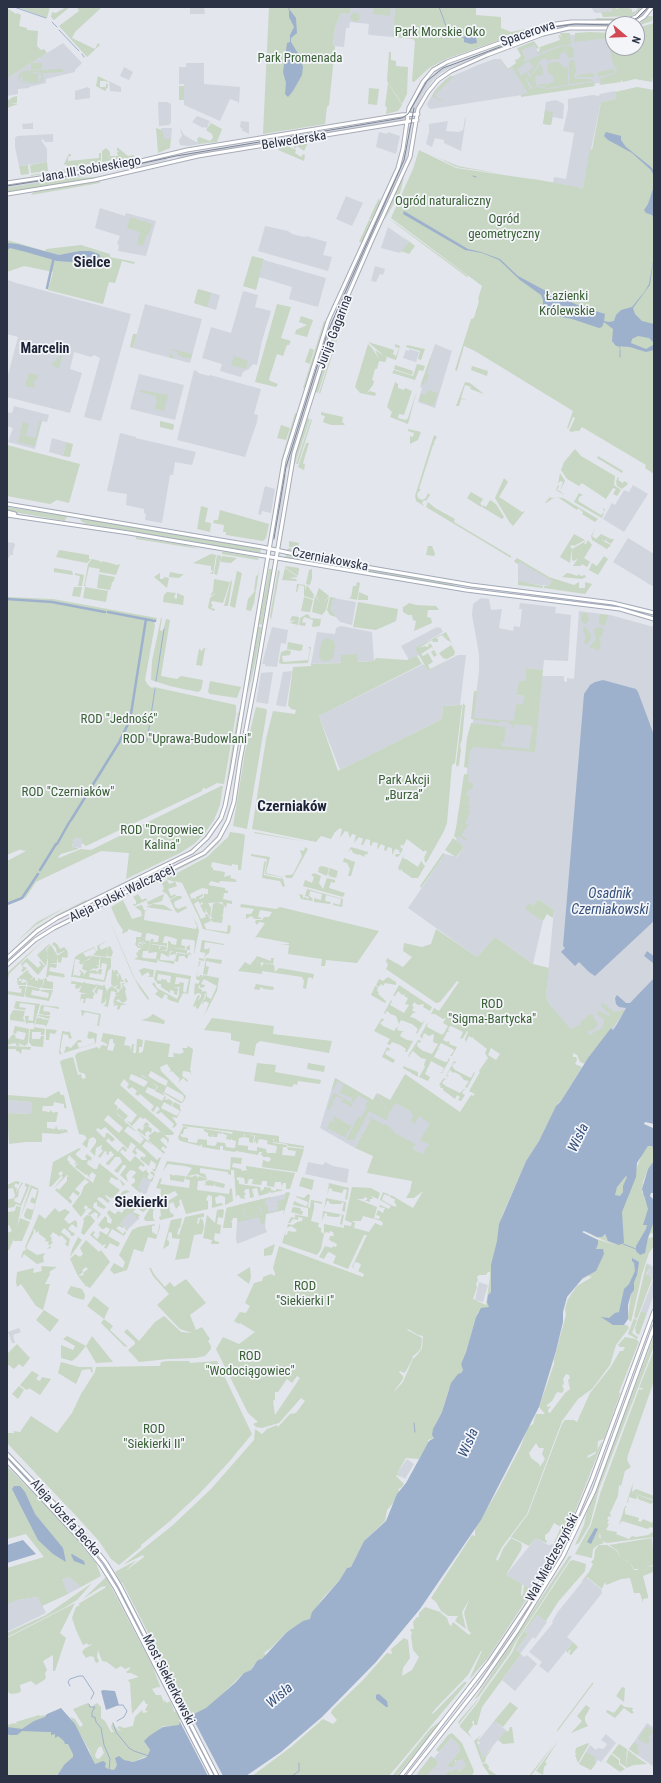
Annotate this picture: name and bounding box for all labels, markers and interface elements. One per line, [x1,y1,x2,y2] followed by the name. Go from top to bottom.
[605,16,645,56] north arrow
[499,17,557,51] street label: Spacerowa
[395,25,485,41] park label: Park Morskie Oko
[629,34,643,45] text: N
[258,51,342,67] park label: Park Promenada
[261,128,327,154] street label: Belwederska
[38,153,142,187] street label: Jana III Sobieskiego
[395,194,491,210] park label: Ogród naturaliczny
[468,212,540,243] park label: Ogród geometryczny
[74,254,110,272] district label: Sielce
[539,289,595,320] park label: Łazienki Królewskie
[314,293,356,371] street label: Jurija Gagarina
[21,341,69,357] district label: Marcelin
[291,545,369,575] street label: Czerniakowska
[81,712,157,728] park label: ROD "Jedność"
[123,732,251,748] park label: ROD "Uprawa-Budowlani"
[378,773,430,804] park label: Park Akcji „Burza”
[22,785,114,801] park label: ROD "Czerniaków"
[257,798,327,816] district label: Czerniaków
[120,823,204,854] park label: ROD "Drogowiec Kalina"
[67,862,177,926] street label: Aleja Polski Walczącej
[571,886,649,918] water label: Osadnik Czerniakowski
[448,997,536,1028] park label: ROD "Sigma-Bartycka"
[565,1121,593,1155] water label: Wisła
[114,1194,168,1212] district label: Siekierki
[276,1279,334,1310] park label: ROD "Siekierki I"
[205,1349,295,1380] park label: ROD "Wodociągowiec"
[123,1422,185,1453] park label: ROD "Siekierki II"
[455,1426,483,1460] water label: Wisła
[27,1476,103,1560] street label: Aleja Józefa Becka
[523,1511,583,1605] street label: Wał Miedzeszyński
[138,1632,198,1728] street label: Most Siekierkowski
[263,1680,297,1712] water label: Wisła

